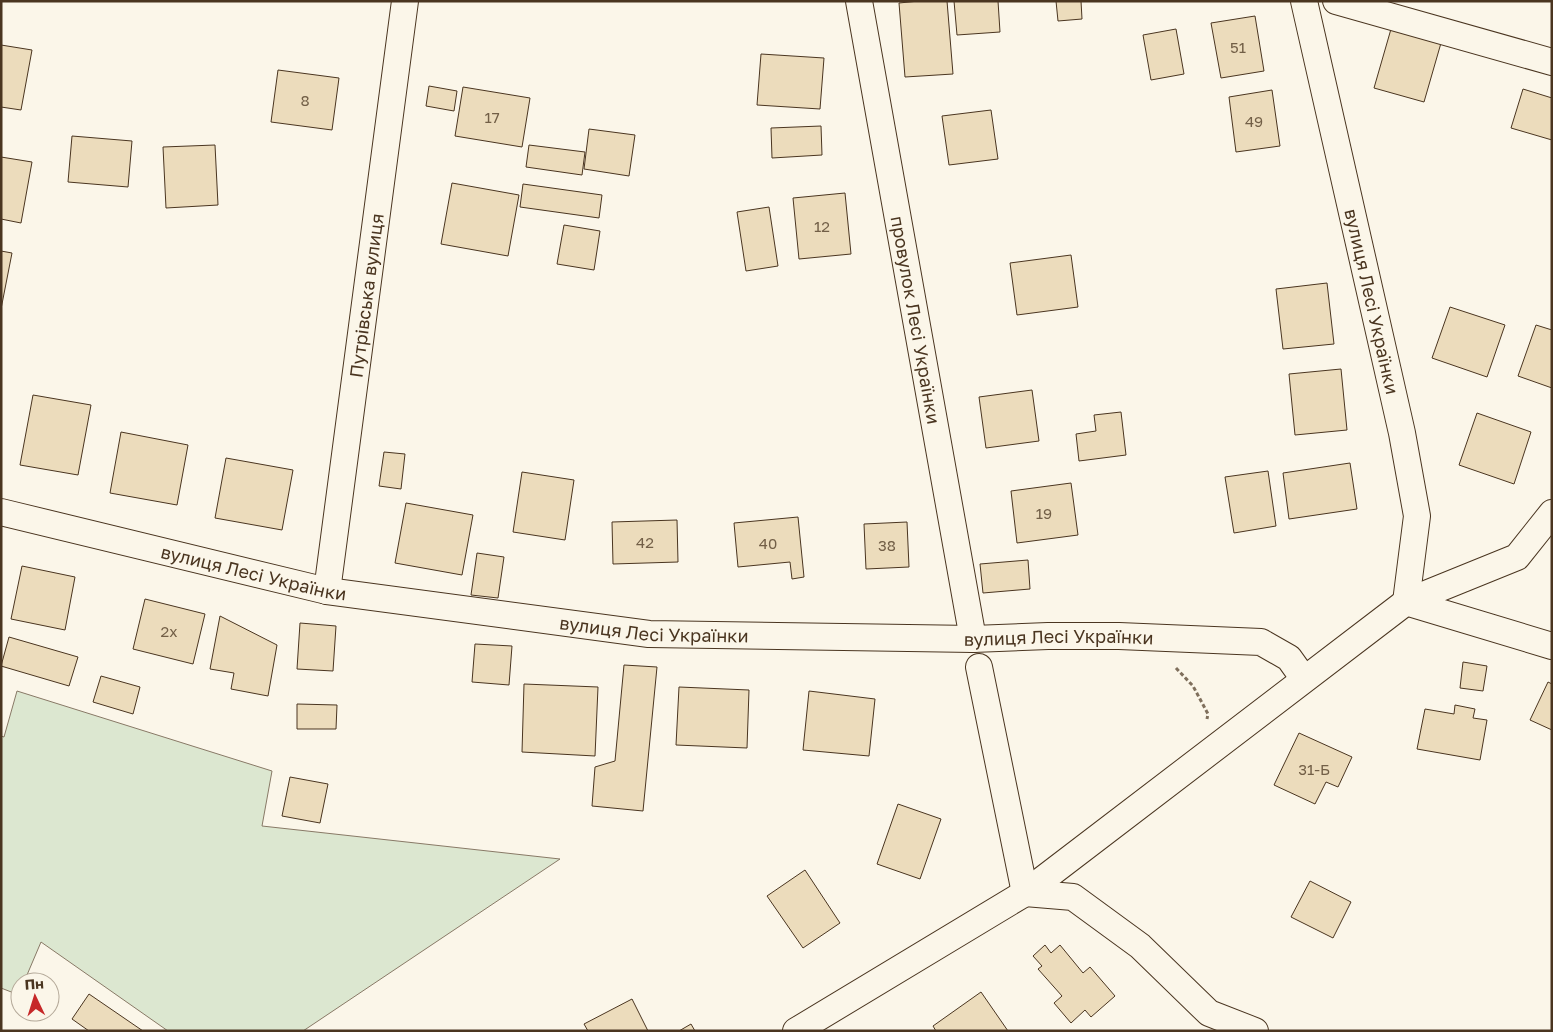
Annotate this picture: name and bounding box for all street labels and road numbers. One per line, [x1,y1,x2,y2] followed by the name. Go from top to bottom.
[1340,206,1404,396] street label: вулиця Лесі Українки
[344,212,388,379] street label: Путрівська вулиця
[887,214,945,426] street label: провулок Лесі Українки
[159,540,348,604] street label: вулиця Лесі Українки
[558,611,749,647] street label: вулиця Лесі Українки
[964,625,1154,650] street label: вулиця Лесі Українки

